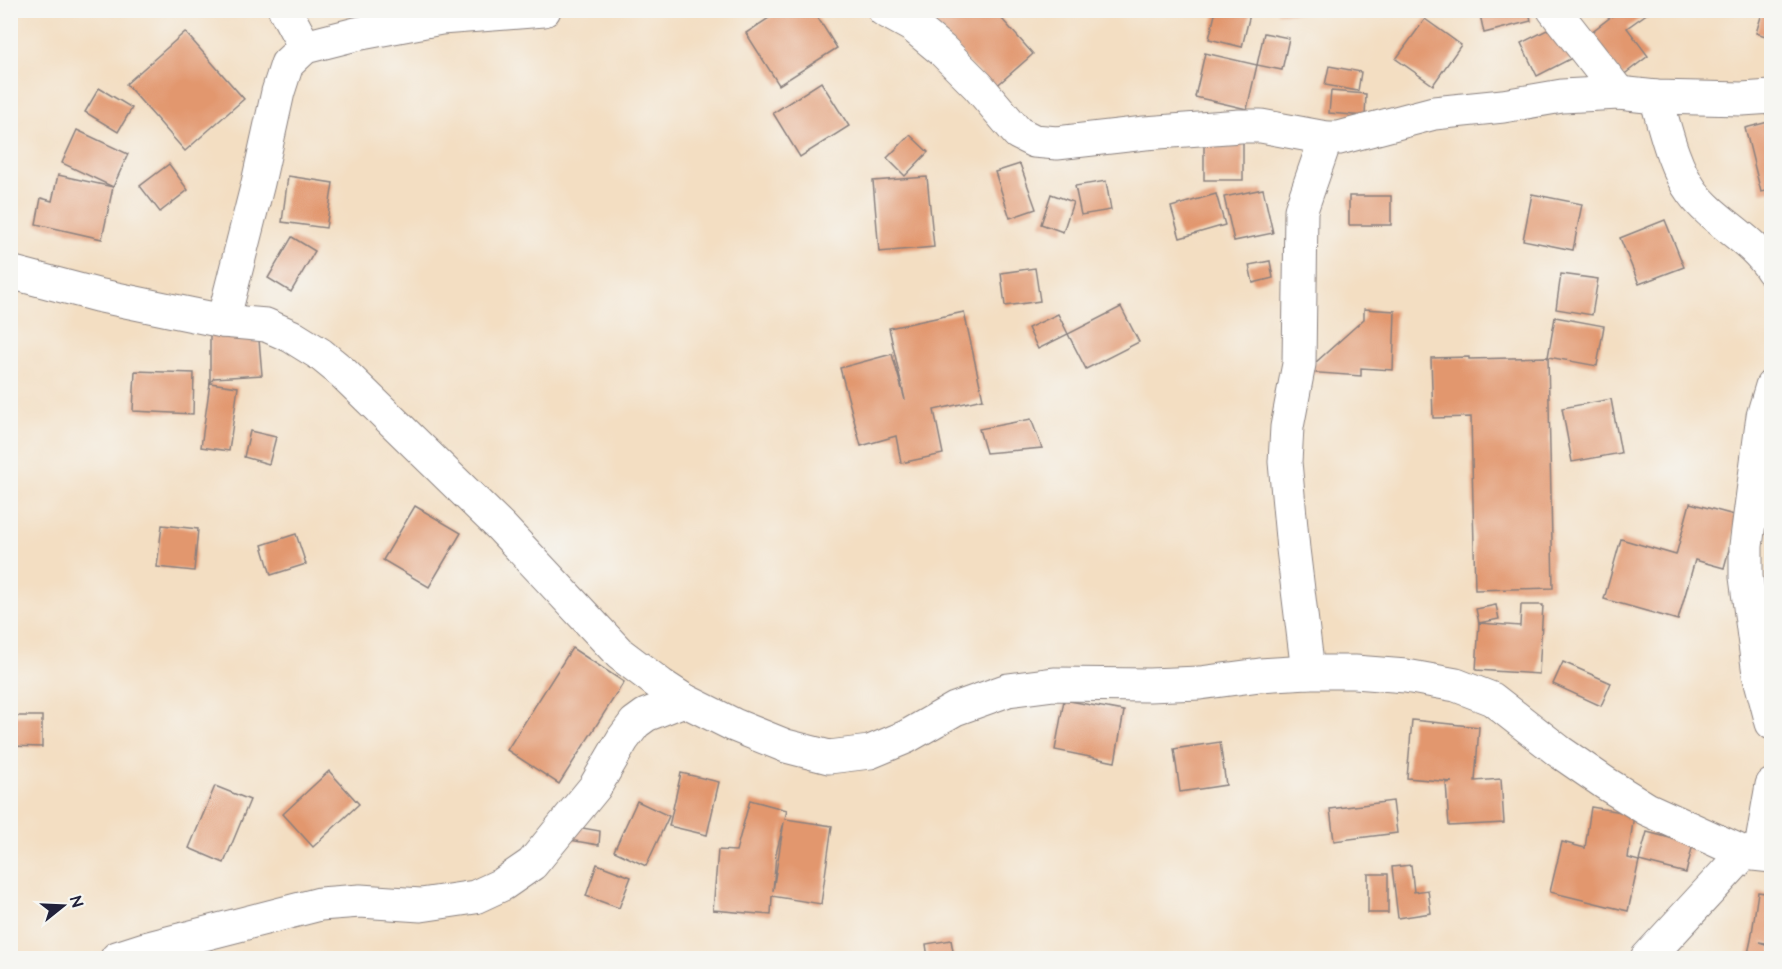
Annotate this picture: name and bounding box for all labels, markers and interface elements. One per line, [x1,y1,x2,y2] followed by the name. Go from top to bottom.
[33,876,93,936] north arrow
[64,894,88,910] text: N

